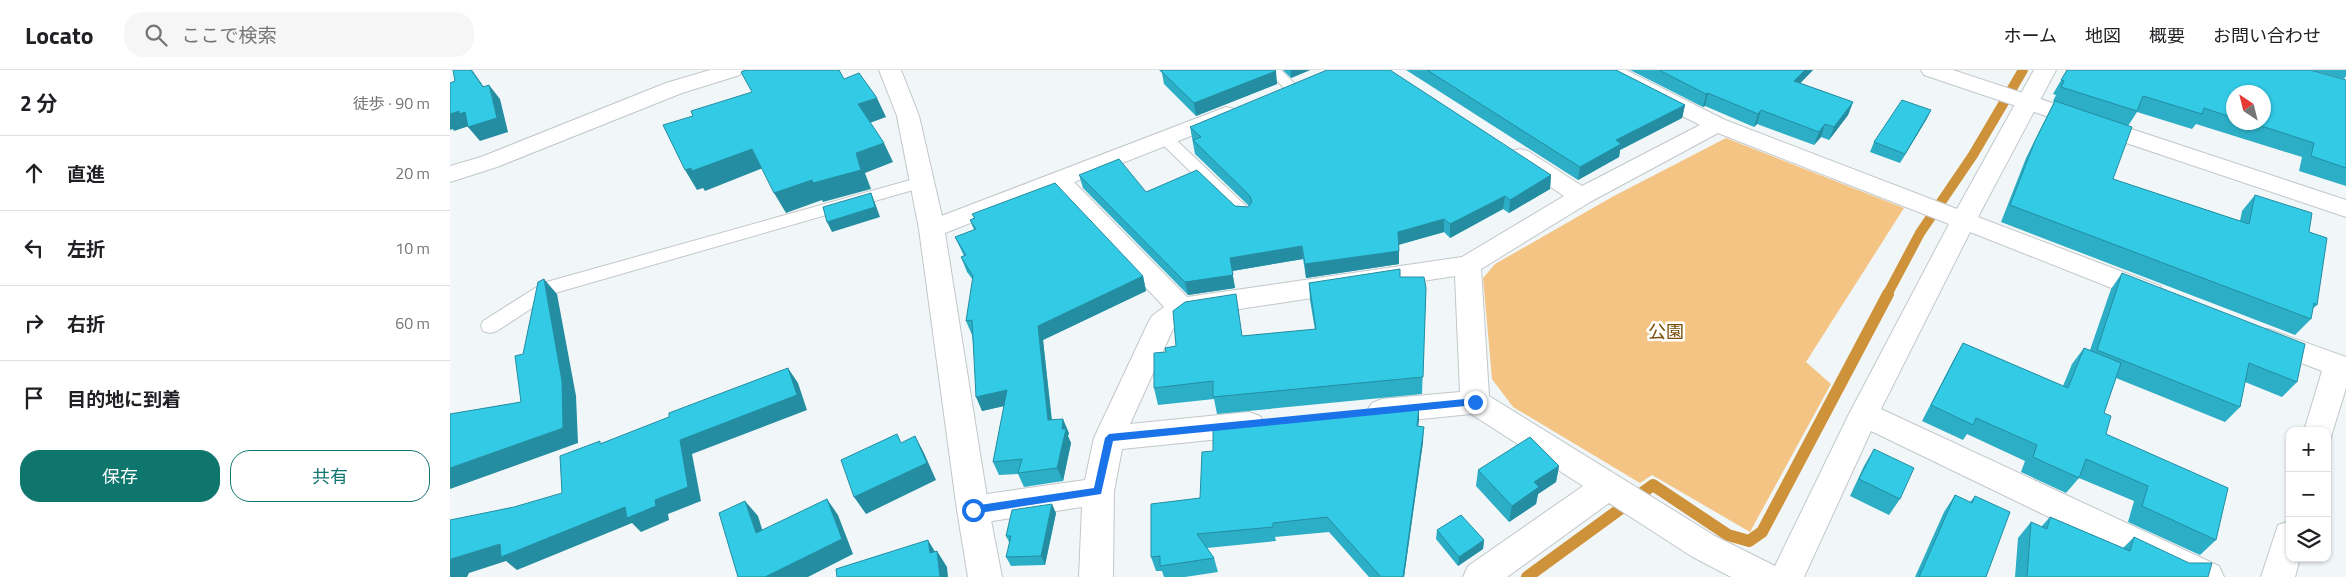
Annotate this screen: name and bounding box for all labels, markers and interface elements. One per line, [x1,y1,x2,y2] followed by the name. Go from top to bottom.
[124,12,474,57] search box
[25,17,94,53] text: Locato
[182,20,277,49] text: ここで検索
[142,21,170,49] icon: search
[2004,22,2057,49] text: ホーム
[2085,22,2121,49] text: 地図
[2149,22,2185,49] text: 概要
[2213,22,2321,49] text: お問い合わせ
[2226,85,2271,130] north arrow
[20,87,57,119] text: 2 分
[353,91,430,115] text: 徒歩 · 90 m
[20,159,48,187] icon: ahead
[67,159,105,188] text: 直進
[395,161,430,185] text: 20 m
[20,234,48,262] icon: left
[67,234,105,263] text: 左折
[395,236,430,260] text: 10 m
[20,309,48,337] icon: right
[67,309,105,338] text: 右折
[395,311,430,335] text: 60 m
[1648,318,1684,345] park label: 公園
[20,384,48,412] icon: arrive
[67,384,181,413] text: 目的地に到着
[1464,391,1487,414] route end
[2286,427,2331,562] map controls
[2286,427,2331,472] button: +
[20,450,220,502] button: 保存
[230,450,430,502] button: 共有
[2286,472,2331,517] button: −
[962,499,985,522] route start
[2286,517,2331,562] button: layers

